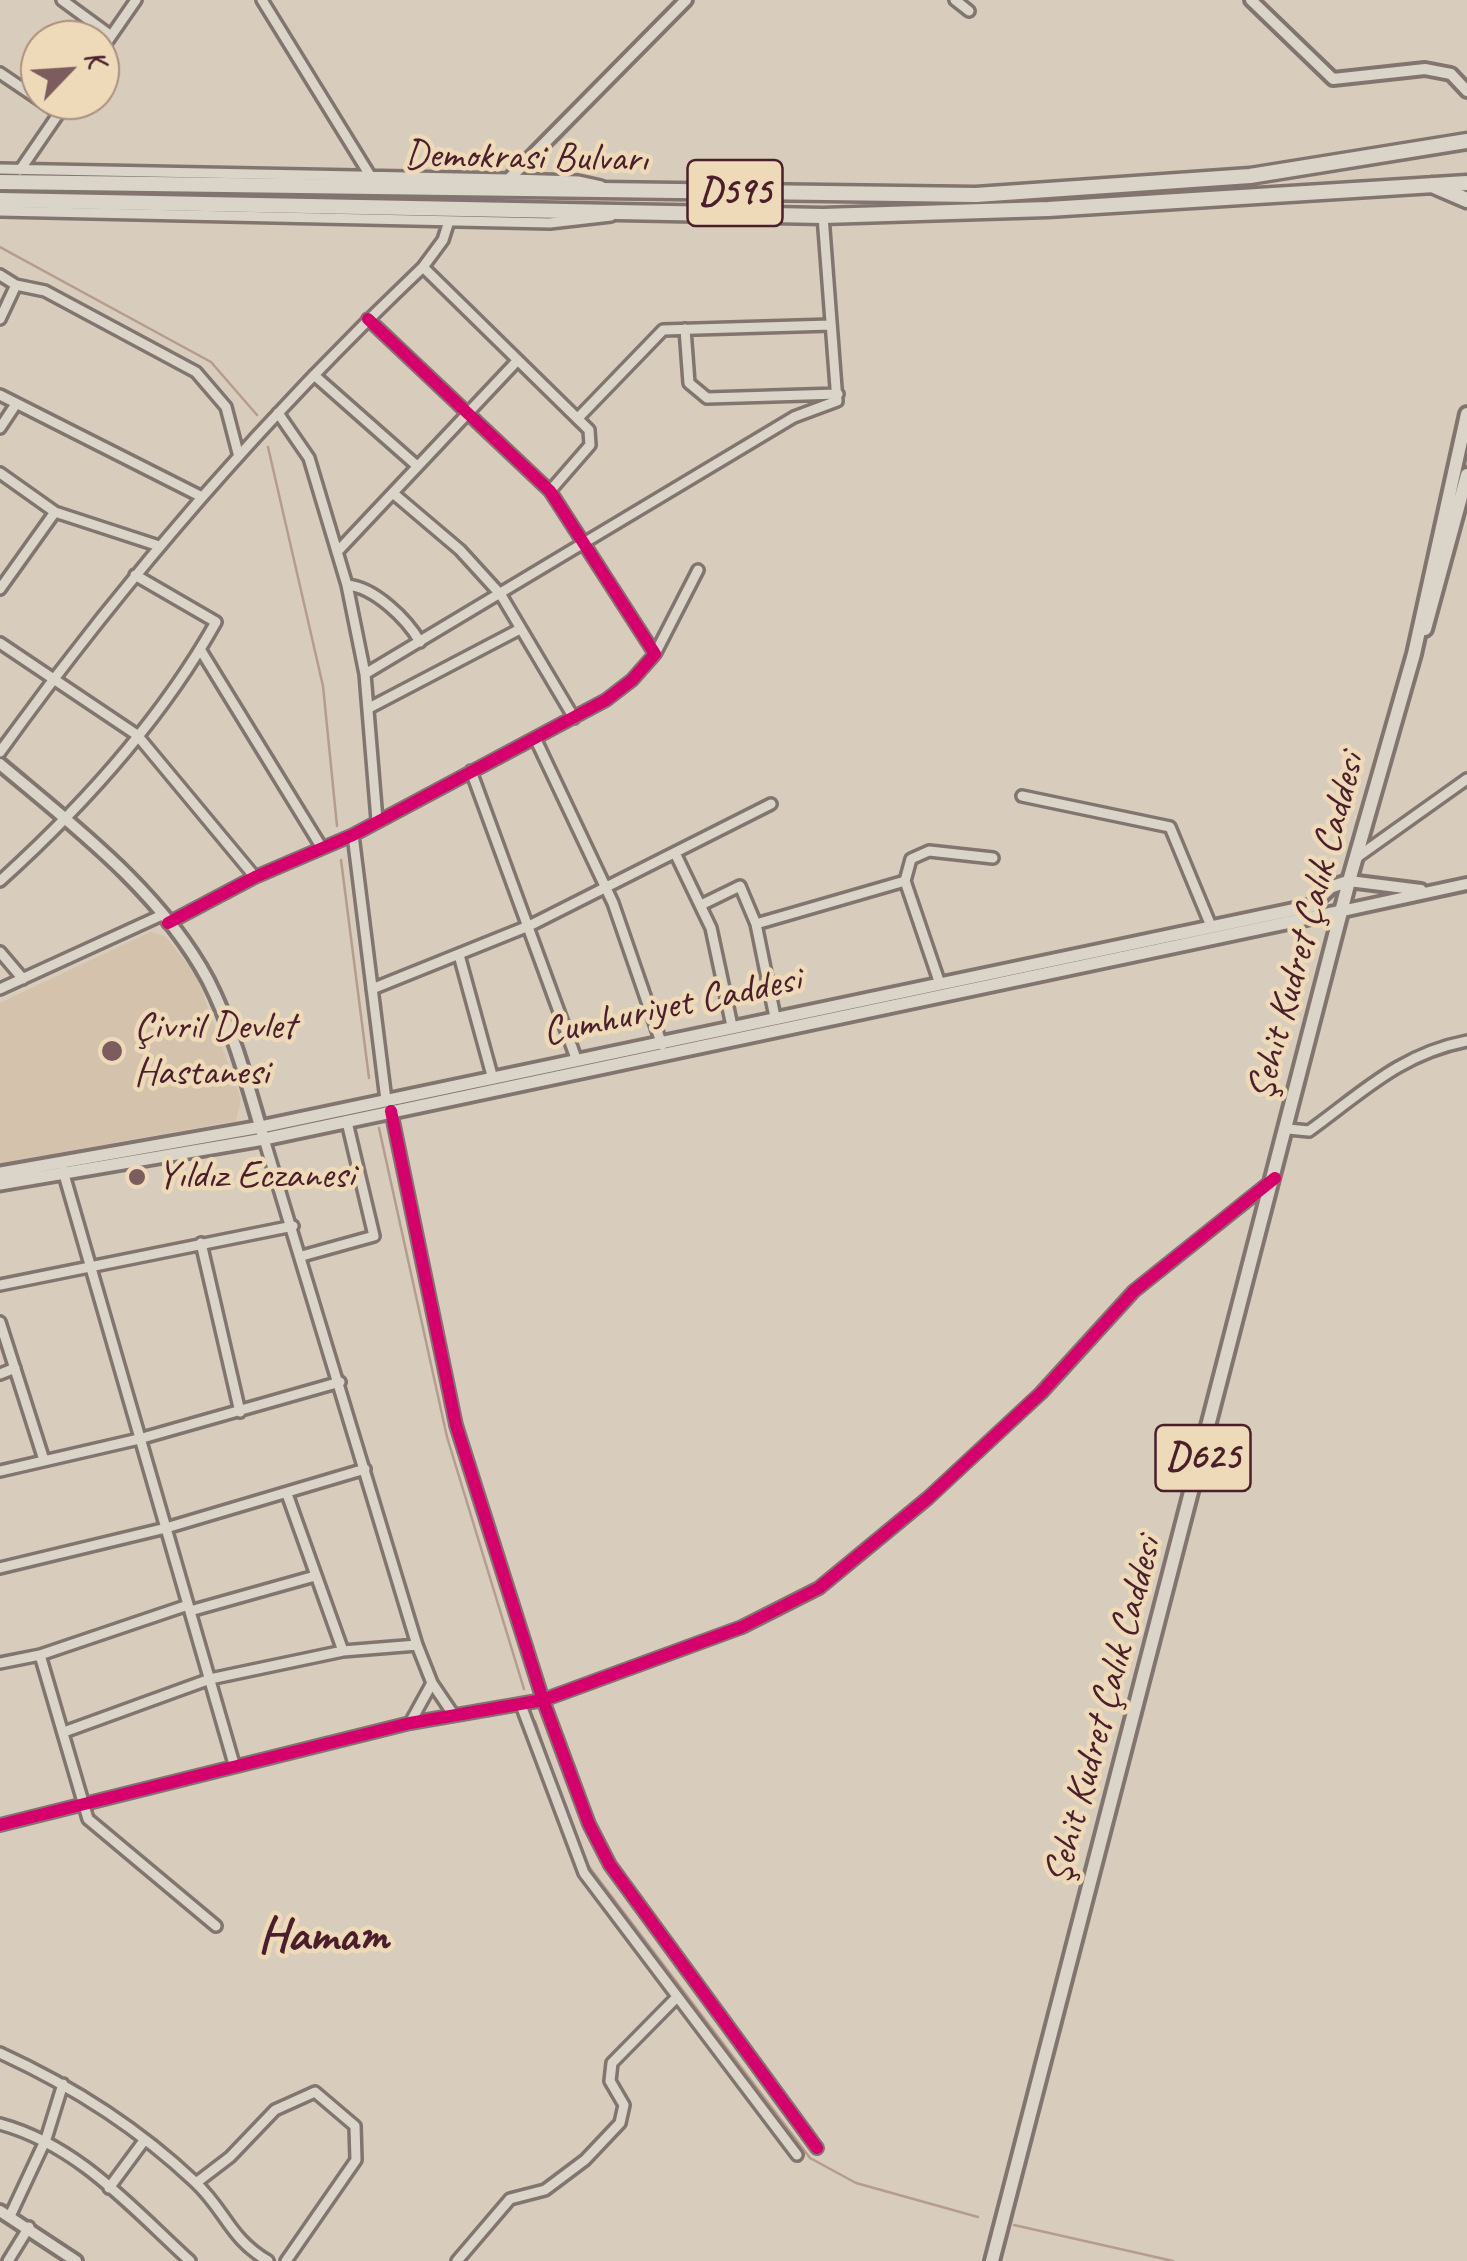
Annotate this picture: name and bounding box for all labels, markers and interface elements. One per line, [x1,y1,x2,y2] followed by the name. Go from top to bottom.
[20,20,120,120] north arrow
[77,44,115,72] text: K
[404,132,648,184] street label: Demokrasi Bulvarı
[688,160,782,226] road number: D595
[1238,748,1376,1106] street label: Şehit Kudret Çalık Caddesi
[539,956,805,1058] street label: Cumhuriyet Caddesi
[134,1004,295,1098] place label: Çivril Devlet Hastanesi
[99,1038,125,1064] marker: Çivril Devlet Hastanesi
[157,1153,354,1201] place label: Yıldız Eczanesi
[126,1166,148,1188] marker: Yıldız Eczanesi
[1156,1425,1250,1491] road number: D625
[1035,1532,1173,1890] street label: Şehit Kudret Çalık Caddesi
[258,1907,388,1967] district label: Hamam

